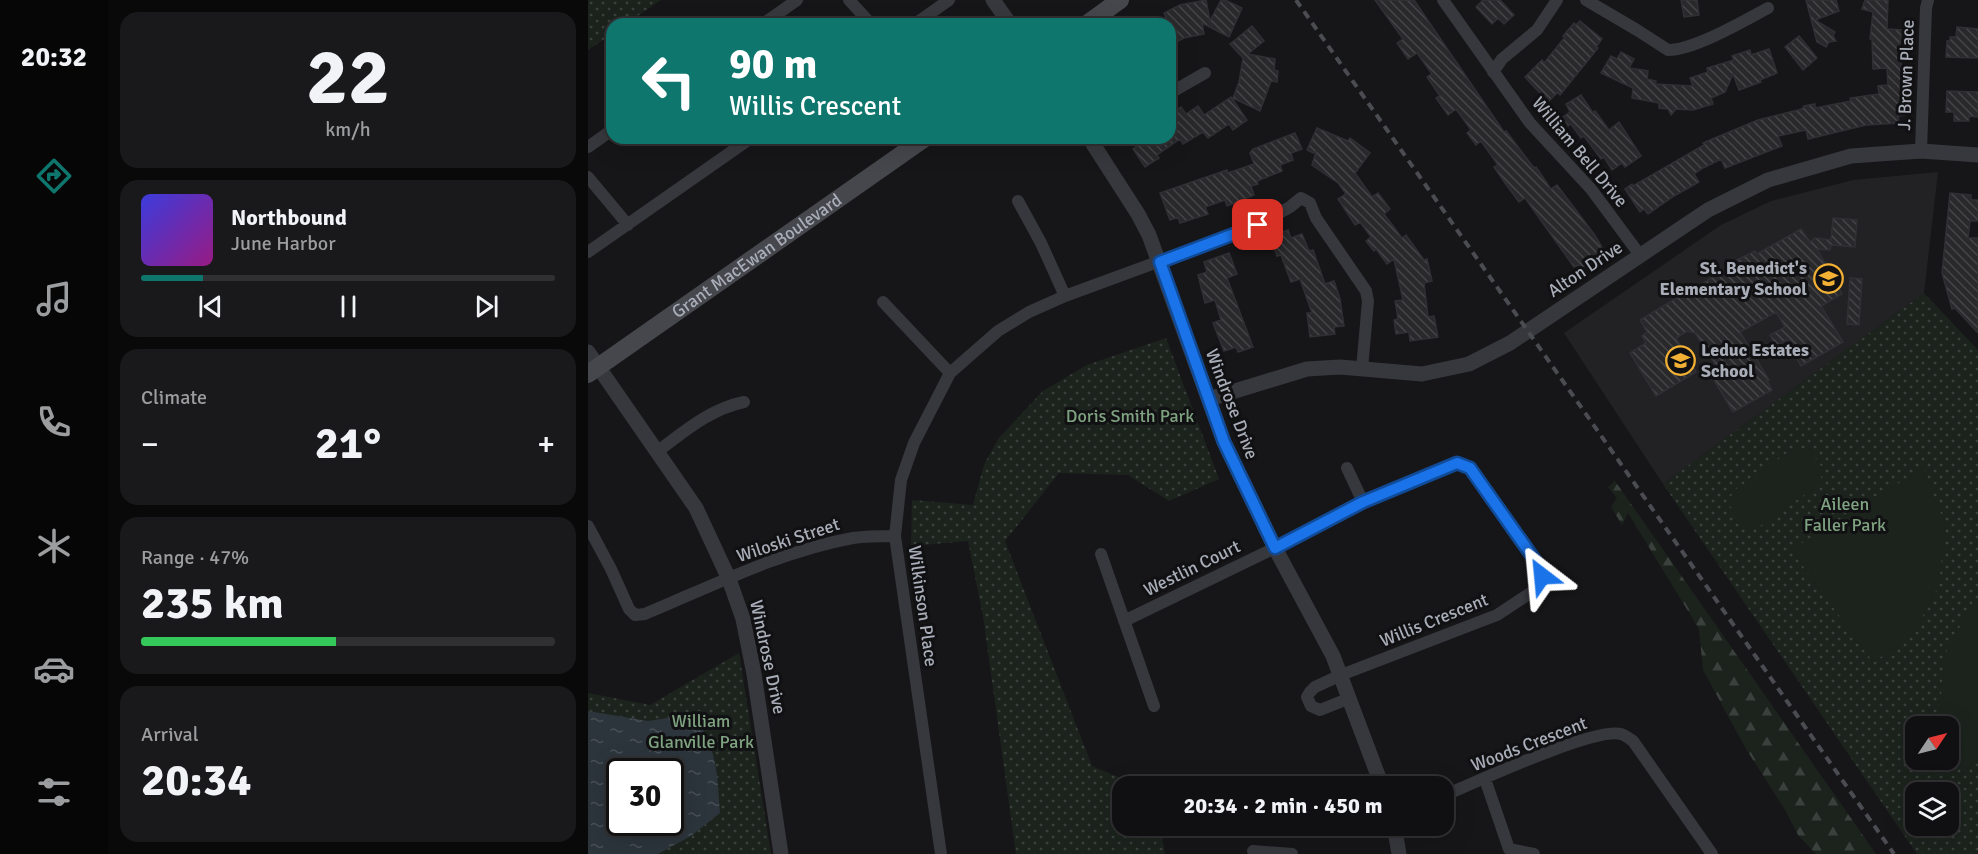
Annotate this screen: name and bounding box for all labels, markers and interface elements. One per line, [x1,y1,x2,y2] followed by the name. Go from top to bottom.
[1893,19,1919,131] street label: J. Brown Place
[306,30,390,126] text: 22
[729,39,818,90] text: 90 m
[21,41,87,74] text: 20:32
[630,42,708,120] icon: left
[729,90,901,123] text: Willis Crescent
[1527,92,1633,212] street label: William Bell Drive
[325,117,371,142] text: km/h
[33,155,75,197] icon: directions
[667,189,846,323] street label: Grant MacEwan Boulevard
[1232,199,1283,250] pin
[231,204,347,231] text: Northbound
[1241,208,1274,241] icon: arrive
[231,231,336,256] text: June Harbor
[1543,236,1627,302] street label: Alton Drive
[1660,257,1807,300] place label: St. Benedict's Elementary School
[1812,262,1844,294] school or university icon: St. Benedict's Elementary School
[33,278,75,320] icon: music
[194,290,227,323] icon: previous
[332,290,365,323] icon: pause
[470,290,503,323] icon: next
[1701,339,1809,382] place label: Leduc Estates School
[1664,344,1696,376] school or university icon: Leduc Estates School
[1201,346,1263,462] street label: Windrose Drive
[141,385,207,410] text: Climate
[33,401,75,443] icon: phone
[1066,405,1194,427] park label: Doris Smith Park
[315,416,381,471] text: 21°
[141,424,159,465] text: −
[537,424,555,465] text: +
[1804,493,1886,536] park label: Aileen Faller Park
[734,513,842,567] street label: Wiloski Street
[33,525,75,567] icon: climate
[1140,535,1244,601] street label: Westlin Court
[904,544,942,668] street label: Wilkinson Place
[1510,544,1574,608] position arrow
[141,545,249,570] text: Range · 47%
[141,576,284,631] text: 235 km
[1377,588,1491,652] street label: Willis Crescent
[745,598,791,716] street label: Windrose Drive
[33,648,75,690] icon: car
[648,710,754,753] park label: William Glanville Park
[1468,712,1590,776] street label: Woods Crescent
[1905,716,1959,770] north arrow
[1905,716,1959,836] map controls
[141,722,199,747] text: Arrival
[141,753,251,808] text: 20:34
[606,758,684,836] speed limit sign: 30
[33,771,75,813] icon: filters
[1905,782,1959,836] button: layers
[1183,792,1383,819] text: 20:34 · 2 min · 450 m

